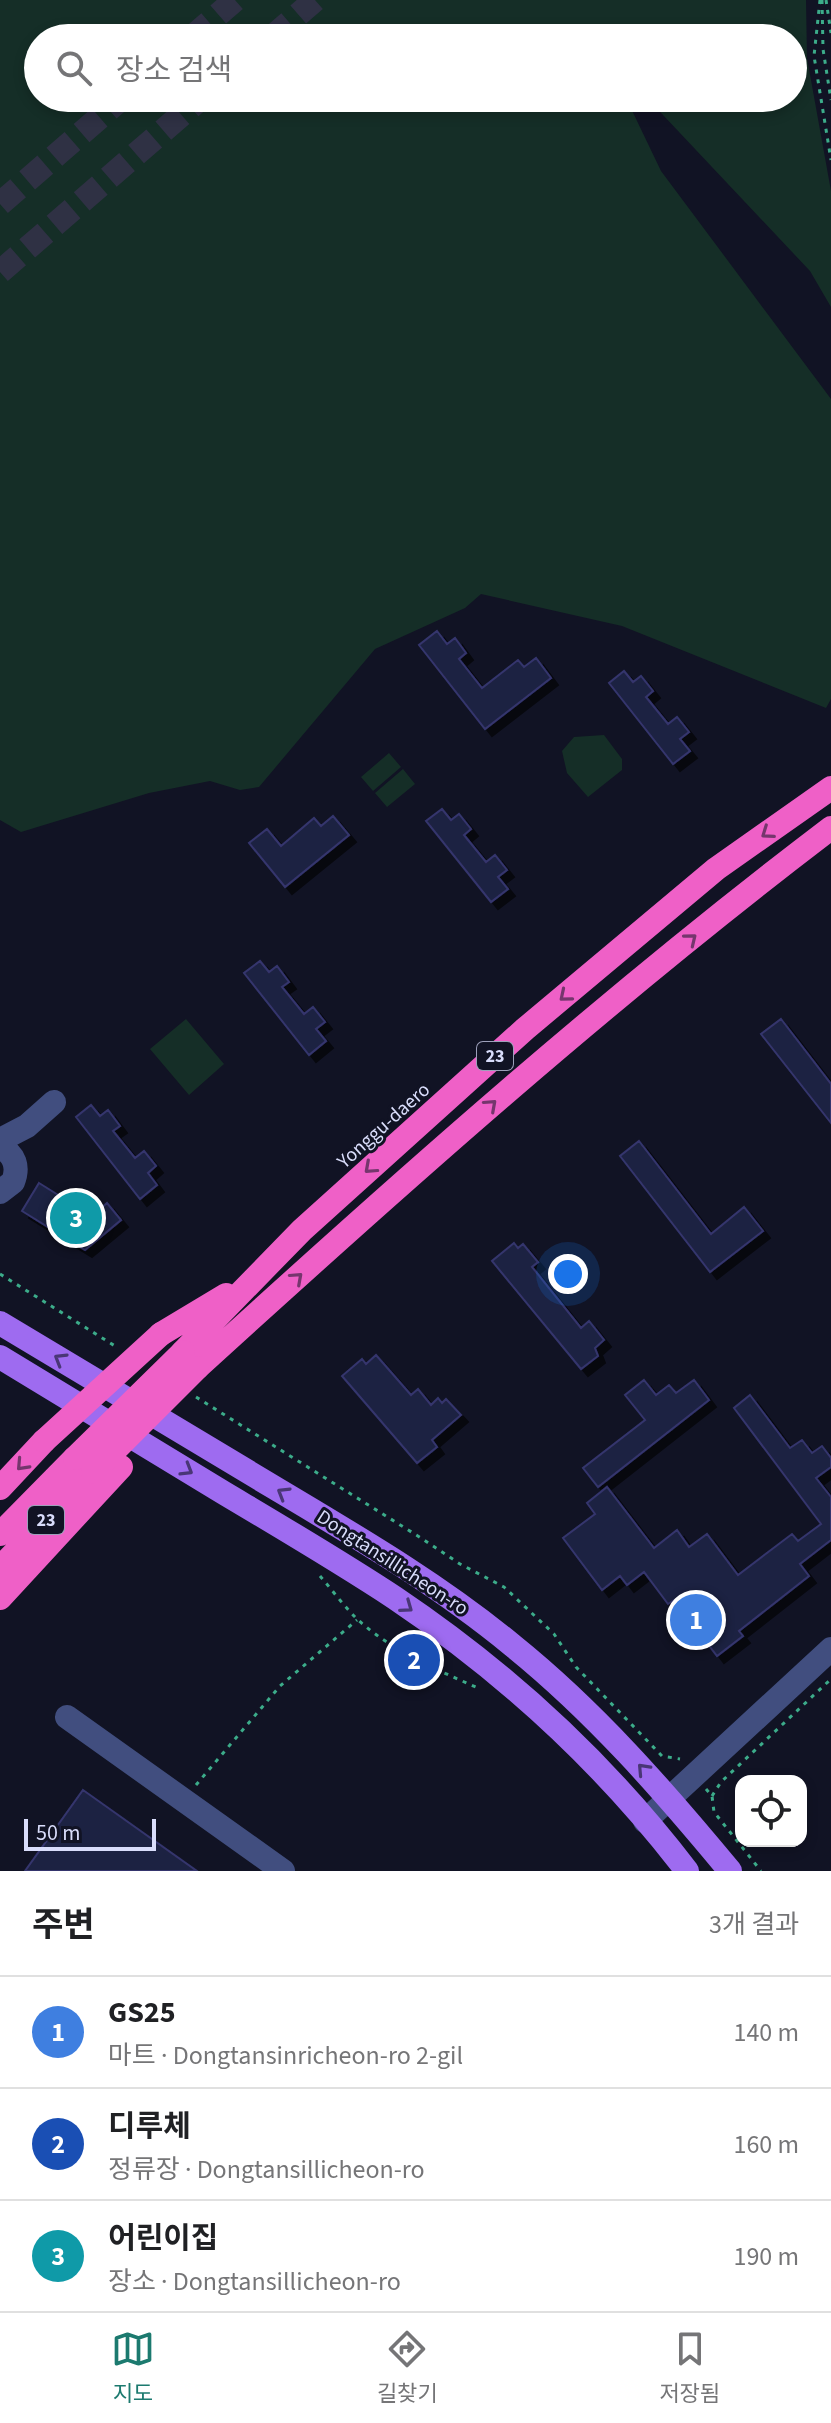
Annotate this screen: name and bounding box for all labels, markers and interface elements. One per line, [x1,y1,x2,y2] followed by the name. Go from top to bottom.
[24,24,807,112] search box
[52,46,96,90] icon: search
[116,49,232,92] text: 장소 검색
[762,823,776,838] one-way arrow
[682,934,696,949] one-way arrow
[560,986,574,1001] one-way arrow
[477,1042,513,1070] road number: 23
[330,1076,436,1176] street label: Yonggu-daero
[482,1101,497,1115] one-way arrow
[365,1159,380,1173] one-way arrow
[50,1188,102,1248] pin: 3
[548,1254,588,1294] your location
[287,1273,302,1287] one-way arrow
[54,1353,69,1369] one-way arrow
[17,1456,32,1470] one-way arrow
[178,1460,193,1476] one-way arrow
[277,1487,292,1502] one-way arrow
[311,1503,474,1622] street label: Dongtansillicheon-ro
[28,1506,64,1534] road number: 23
[670,1590,722,1650] pin: 1
[399,1597,413,1612] one-way arrow
[388,1630,440,1690] pin: 2
[638,1764,653,1778] one-way arrow
[735,1775,807,1847] map controls
[735,1775,807,1847] button: locate
[24,1815,156,1851] scale bar
[36,1817,81,1849] text: 50 m
[32,1901,95,1950] text: 주변
[709,1906,799,1943] text: 3개 결과
[108,1991,176,2034] text: GS25
[51,2014,65,2051] text: 1
[733,2014,799,2051] text: 140 m
[108,2037,463,2074] text: 마트 · Dongtansinricheon-ro 2-gil
[108,2105,191,2148] text: 디루체
[51,2126,65,2163] text: 2
[733,2126,799,2163] text: 160 m
[108,2151,425,2188] text: 정류장 · Dongtansillicheon-ro
[108,2217,218,2260] text: 어린이집
[51,2238,65,2275] text: 3
[733,2238,799,2275] text: 190 m
[108,2263,401,2300] text: 장소 · Dongtansillicheon-ro
[111,2327,155,2410] tab: 지도
[377,2327,438,2410] tab: 길찾기
[659,2327,720,2410] tab: 저장됨

